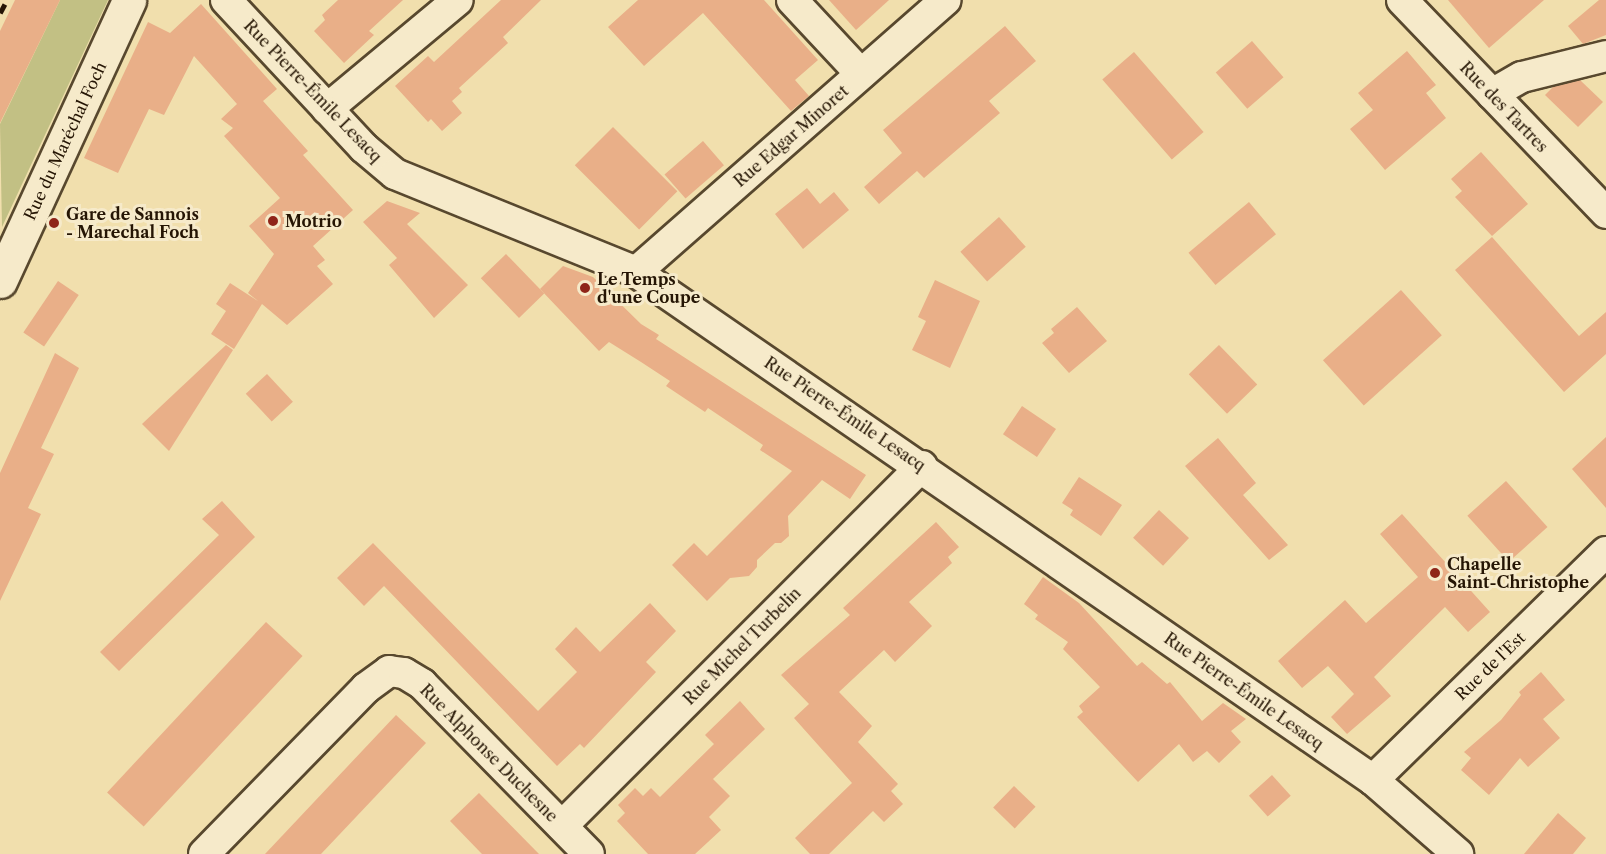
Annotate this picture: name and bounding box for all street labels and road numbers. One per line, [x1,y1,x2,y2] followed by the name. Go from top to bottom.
[240,16,386,166] street label: Rue Pierre-Émile Lesacq
[1456,58,1552,156] street label: Rue des Tartres
[20,59,110,223] street label: Rue du Maréchal Foch
[730,81,852,191] street label: Rue Edgar Minoret
[761,353,929,475] street label: Rue Pierre-Émile Lesacq
[679,583,805,709] street label: Rue Michel Turbelin
[1451,628,1529,704] street label: Rue de l'Est
[1161,629,1327,753] street label: Rue Pierre-Émile Lesacq
[416,680,562,826] street label: Rue Alphonse Duchesne

